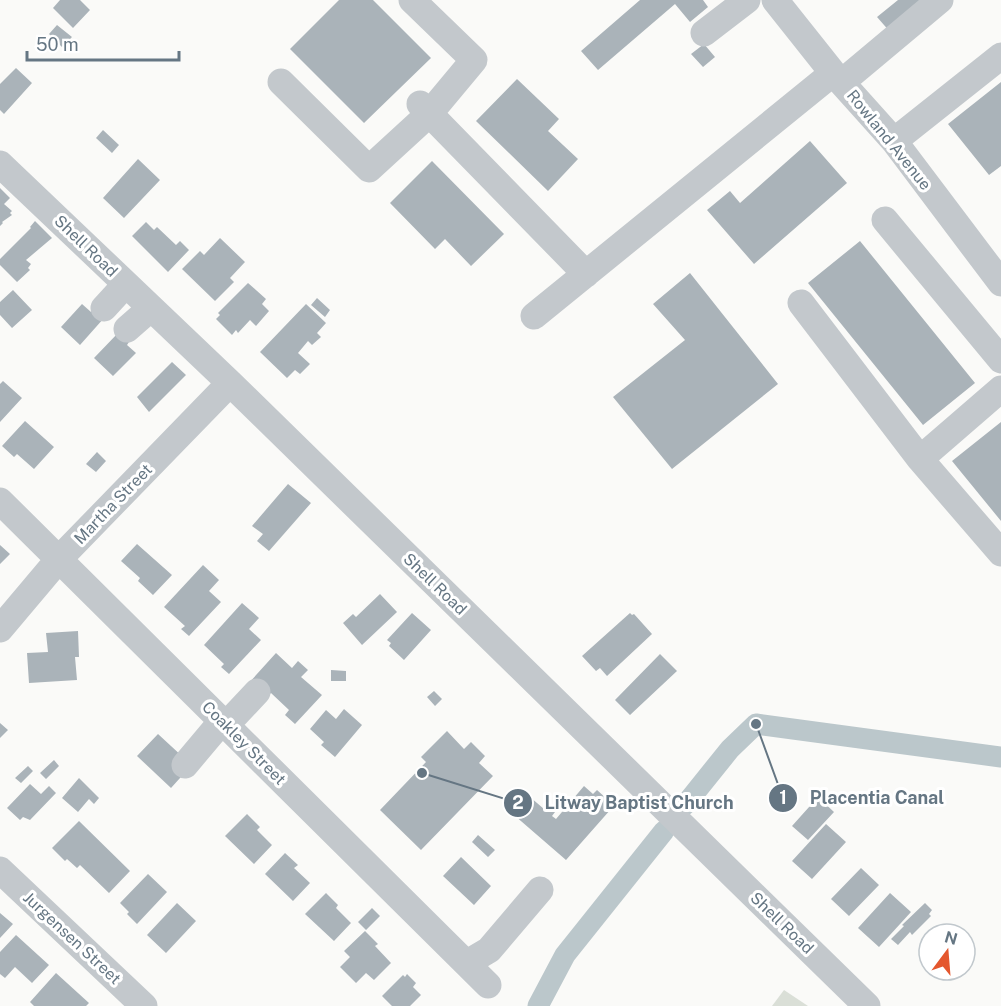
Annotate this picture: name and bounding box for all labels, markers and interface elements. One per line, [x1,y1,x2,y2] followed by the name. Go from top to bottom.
[27,24,178,62] scale bar
[36,34,79,55] text: 50 m
[843,86,935,194] street label: Rowland Avenue
[51,211,121,281] street label: Shell Road
[70,460,156,548] street label: Martha Street
[400,549,470,619] street label: Shell Road
[198,697,290,789] street label: Coakley Street
[768,780,956,816] callout: Placentia Canal
[503,785,746,821] callout: Litway Baptist Church
[779,787,787,808] text: 1
[810,787,944,808] text: Placentia Canal
[512,792,524,813] text: 2
[544,792,734,813] text: Litway Baptist Church
[19,888,125,988] street label: Jurgensen Street
[747,888,817,958] street label: Shell Road
[917,922,977,982] north arrow
[942,927,960,949] text: N

